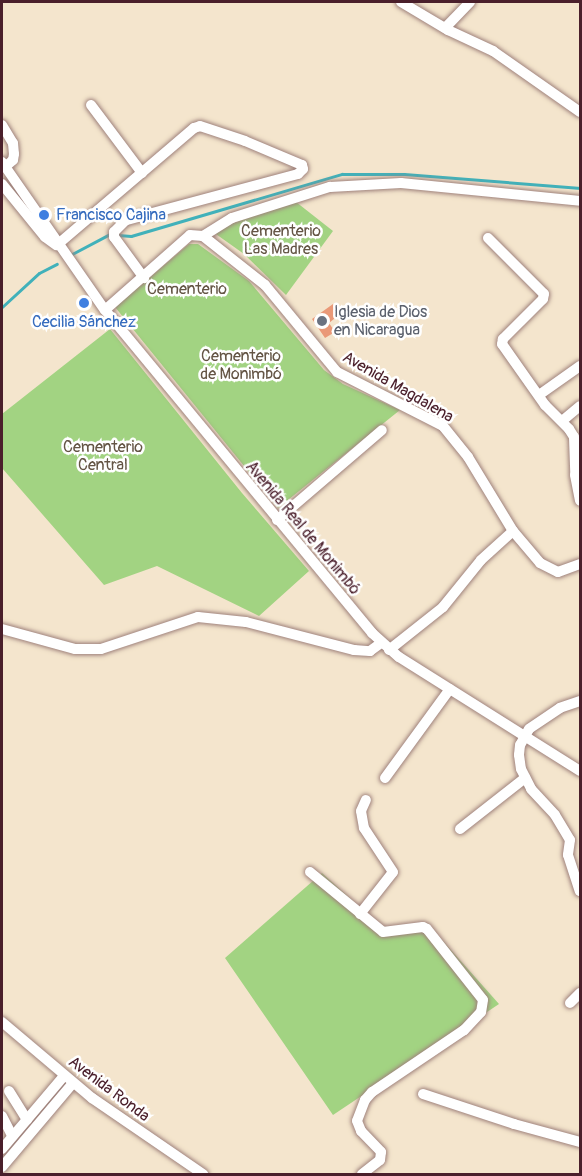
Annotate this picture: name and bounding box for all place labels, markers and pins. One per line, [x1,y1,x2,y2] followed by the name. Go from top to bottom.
[56,205,166,225] place label: Francisco Cajina
[37,208,51,222] marker: Francisco Cajina
[77,296,91,310] marker: Cecilia Sánchez
[334,302,427,340] place label: Iglesia de Dios en Nicaragua
[32,312,136,332] place label: Cecilia Sánchez
[315,314,329,328] marker: Iglesia de Dios en Nicaragua

